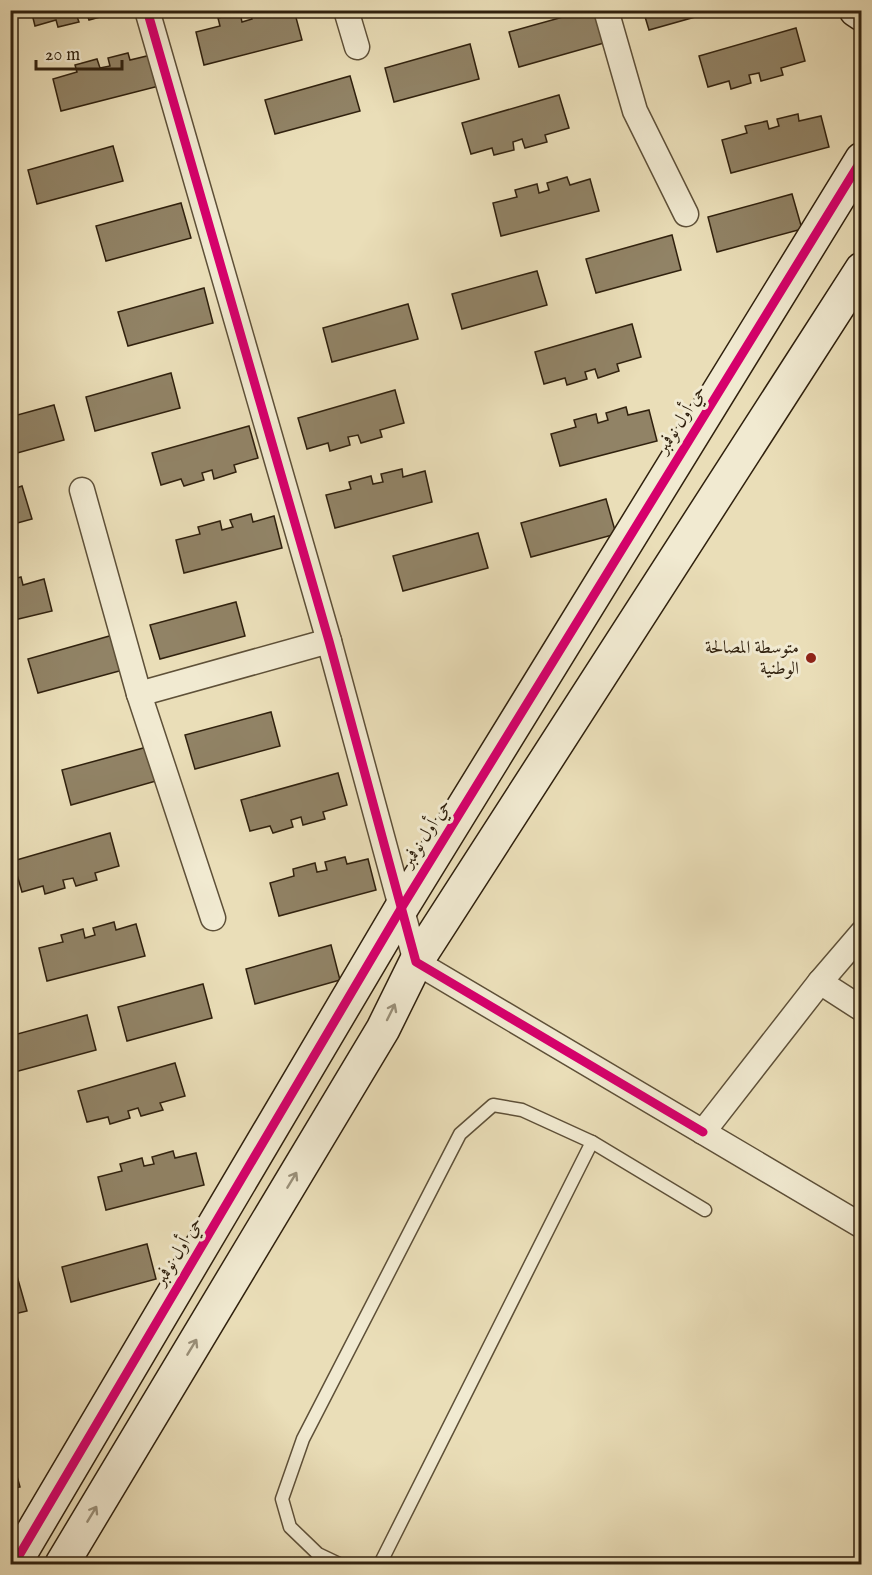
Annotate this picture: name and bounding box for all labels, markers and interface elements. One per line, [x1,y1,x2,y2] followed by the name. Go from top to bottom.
[36,33,122,71] scale bar
[45,44,80,67] text: 20 m
[648,380,714,461] street label: حي أول نوفمبر
[705,637,799,681] place label: متوسطة المصالحة الوطنية
[804,651,818,665] marker: متوسطة المصالحة الوطنية
[393,794,459,875] street label: حي أول نوفمبر
[386,1003,397,1021] one-way arrow
[287,1172,299,1189] one-way arrow
[146,1212,210,1293] street label: حي أول نوفمبر
[187,1339,199,1356] one-way arrow
[86,1506,98,1523] one-way arrow

